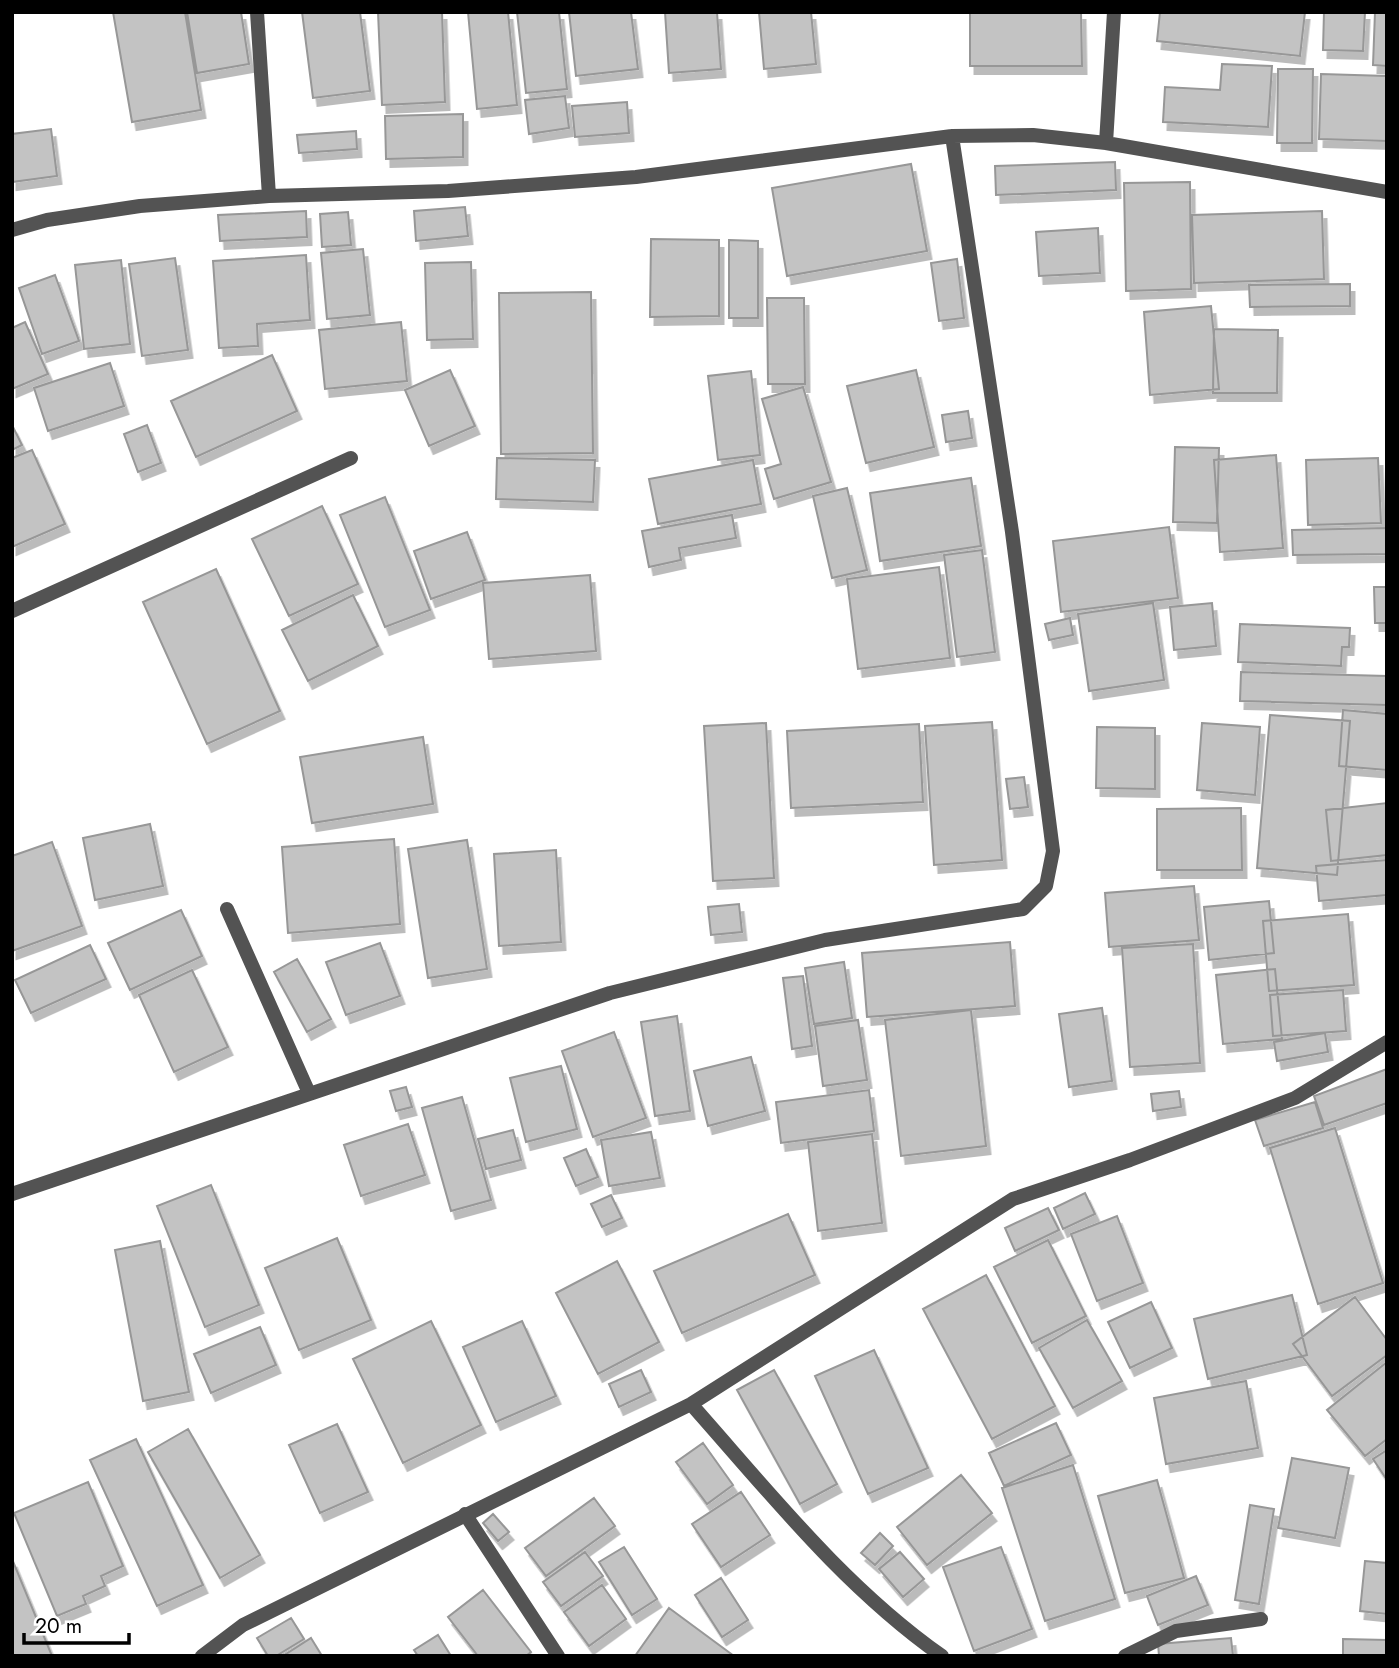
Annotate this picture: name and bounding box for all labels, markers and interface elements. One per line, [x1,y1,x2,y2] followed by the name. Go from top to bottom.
[24,1602,130,1646] scale bar
[35,1611,82,1641] text: 20 m

